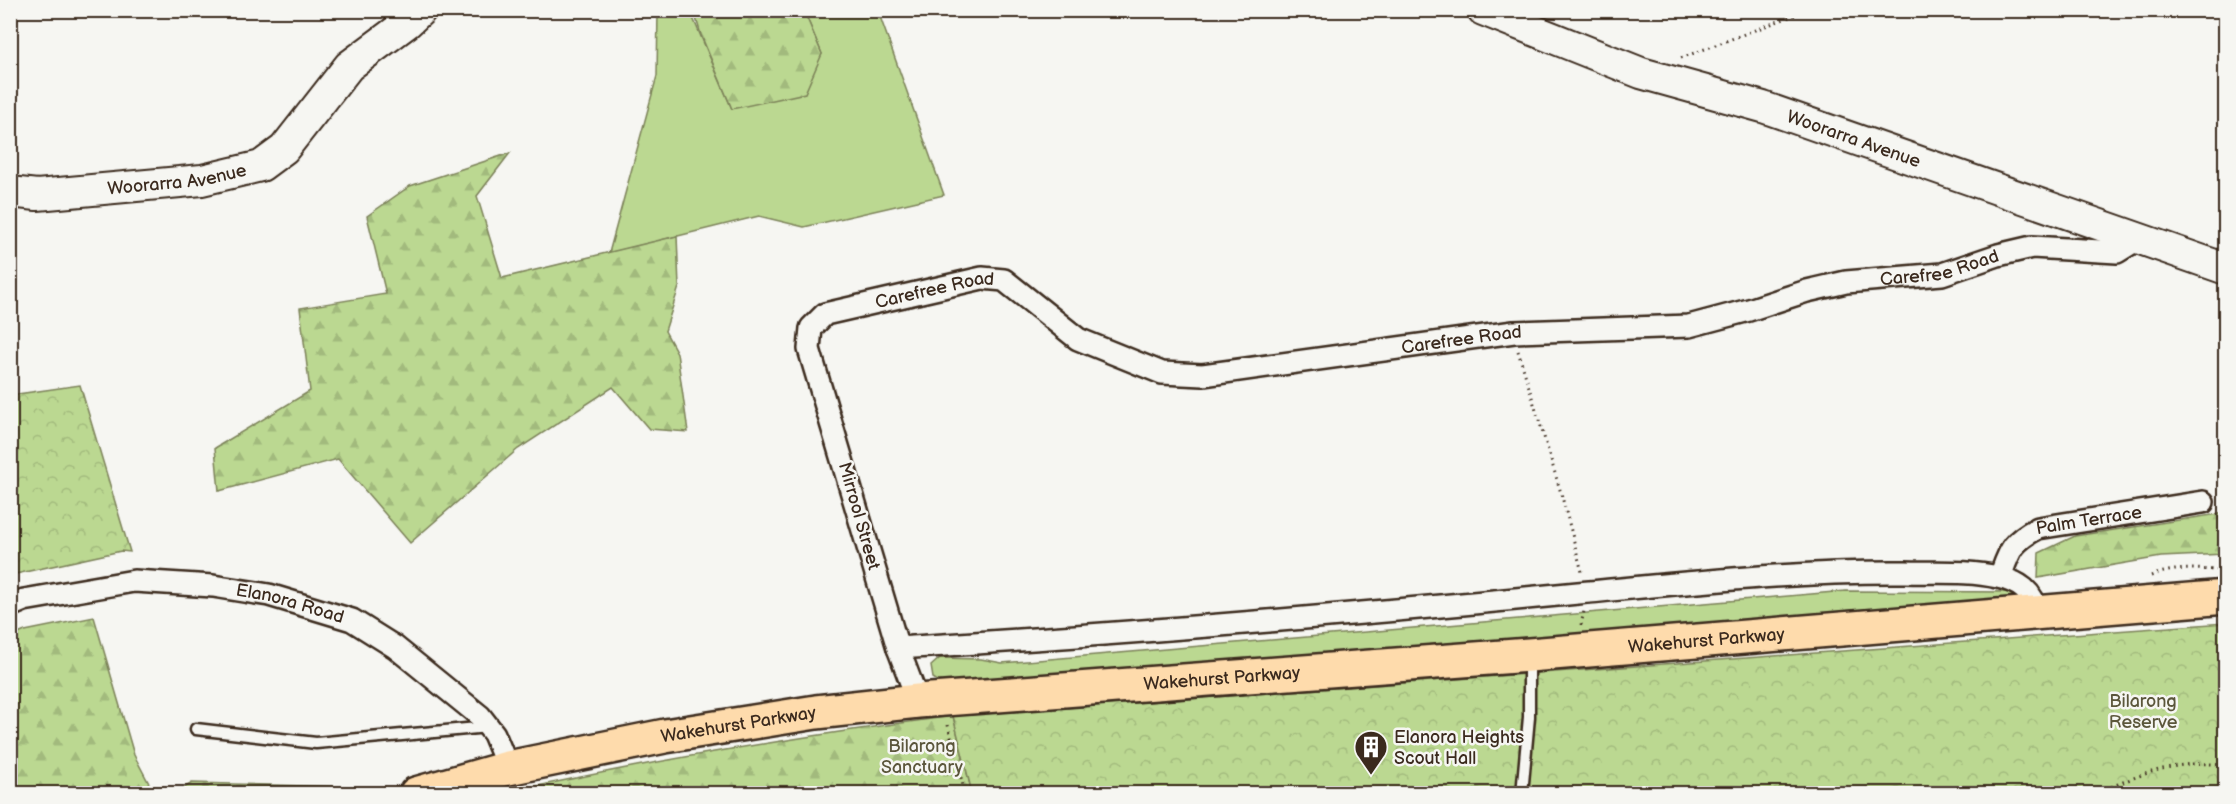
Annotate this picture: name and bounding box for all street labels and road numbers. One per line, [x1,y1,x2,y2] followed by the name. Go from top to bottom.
[1784,106,1924,172] street label: Woorarra Avenue
[106,159,249,199] street label: Woorarra Avenue
[1879,245,2001,290] street label: Carefree Road
[873,267,995,313] street label: Carefree Road
[1400,321,1522,358] street label: Carefree Road
[834,460,884,573] street label: Mirrool Street
[2035,501,2144,539] street label: Palm Terrace
[234,579,347,628] street label: Elanora Road
[1627,623,1786,657] street label: Wakehurst Parkway
[1143,662,1302,694] street label: Wakehurst Parkway
[659,702,818,747] street label: Wakehurst Parkway

